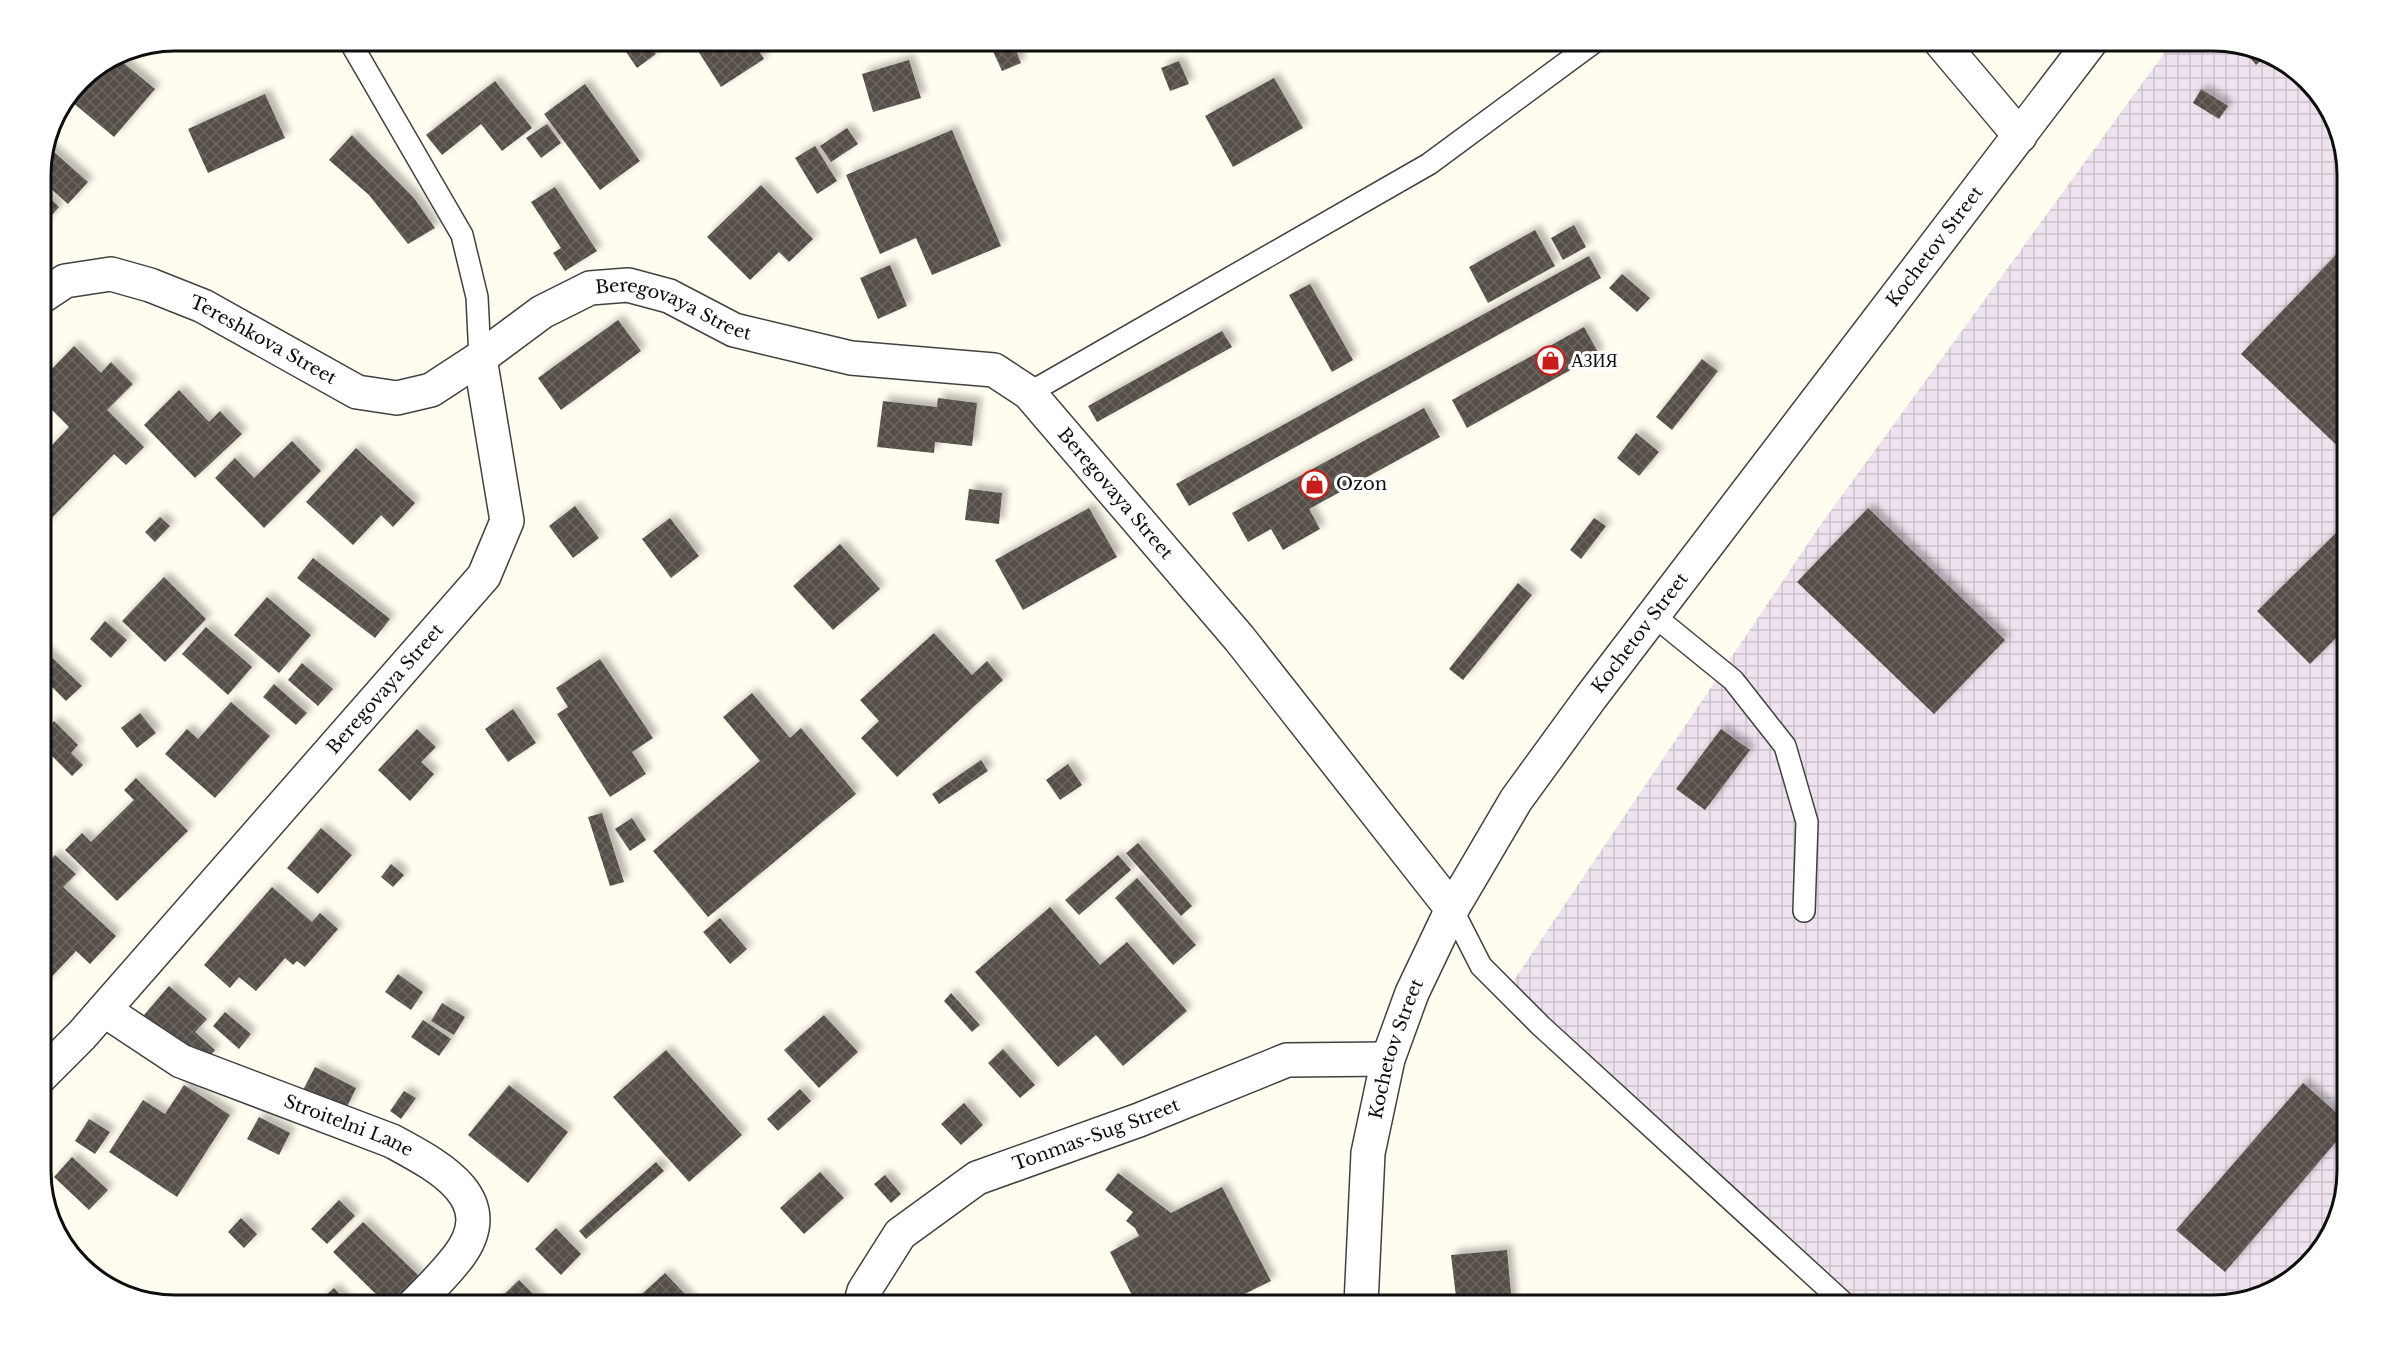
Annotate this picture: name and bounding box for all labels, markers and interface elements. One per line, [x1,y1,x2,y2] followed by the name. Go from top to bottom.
[1882,182,1988,311] street label: Kochetov Street
[594,274,753,345] street label: Beregovaya Street
[187,291,340,389] street label: Tereshkova Street
[1534,345,1566,377] shop icon: АЗИЯ
[1571,350,1618,372] place label: АЗИЯ
[1053,424,1178,564] street label: Beregovaya Street
[1299,468,1331,500] shop icon: Ozon
[1336,473,1387,495] place label: Ozon
[1587,568,1693,697] street label: Kochetov Street
[322,619,448,759] street label: Beregovaya Street
[1365,975,1428,1121] street label: Kochetov Street
[281,1090,417,1161] street label: Stroitelni Lane
[1010,1094,1183,1175] street label: Tonmas-Sug Street

